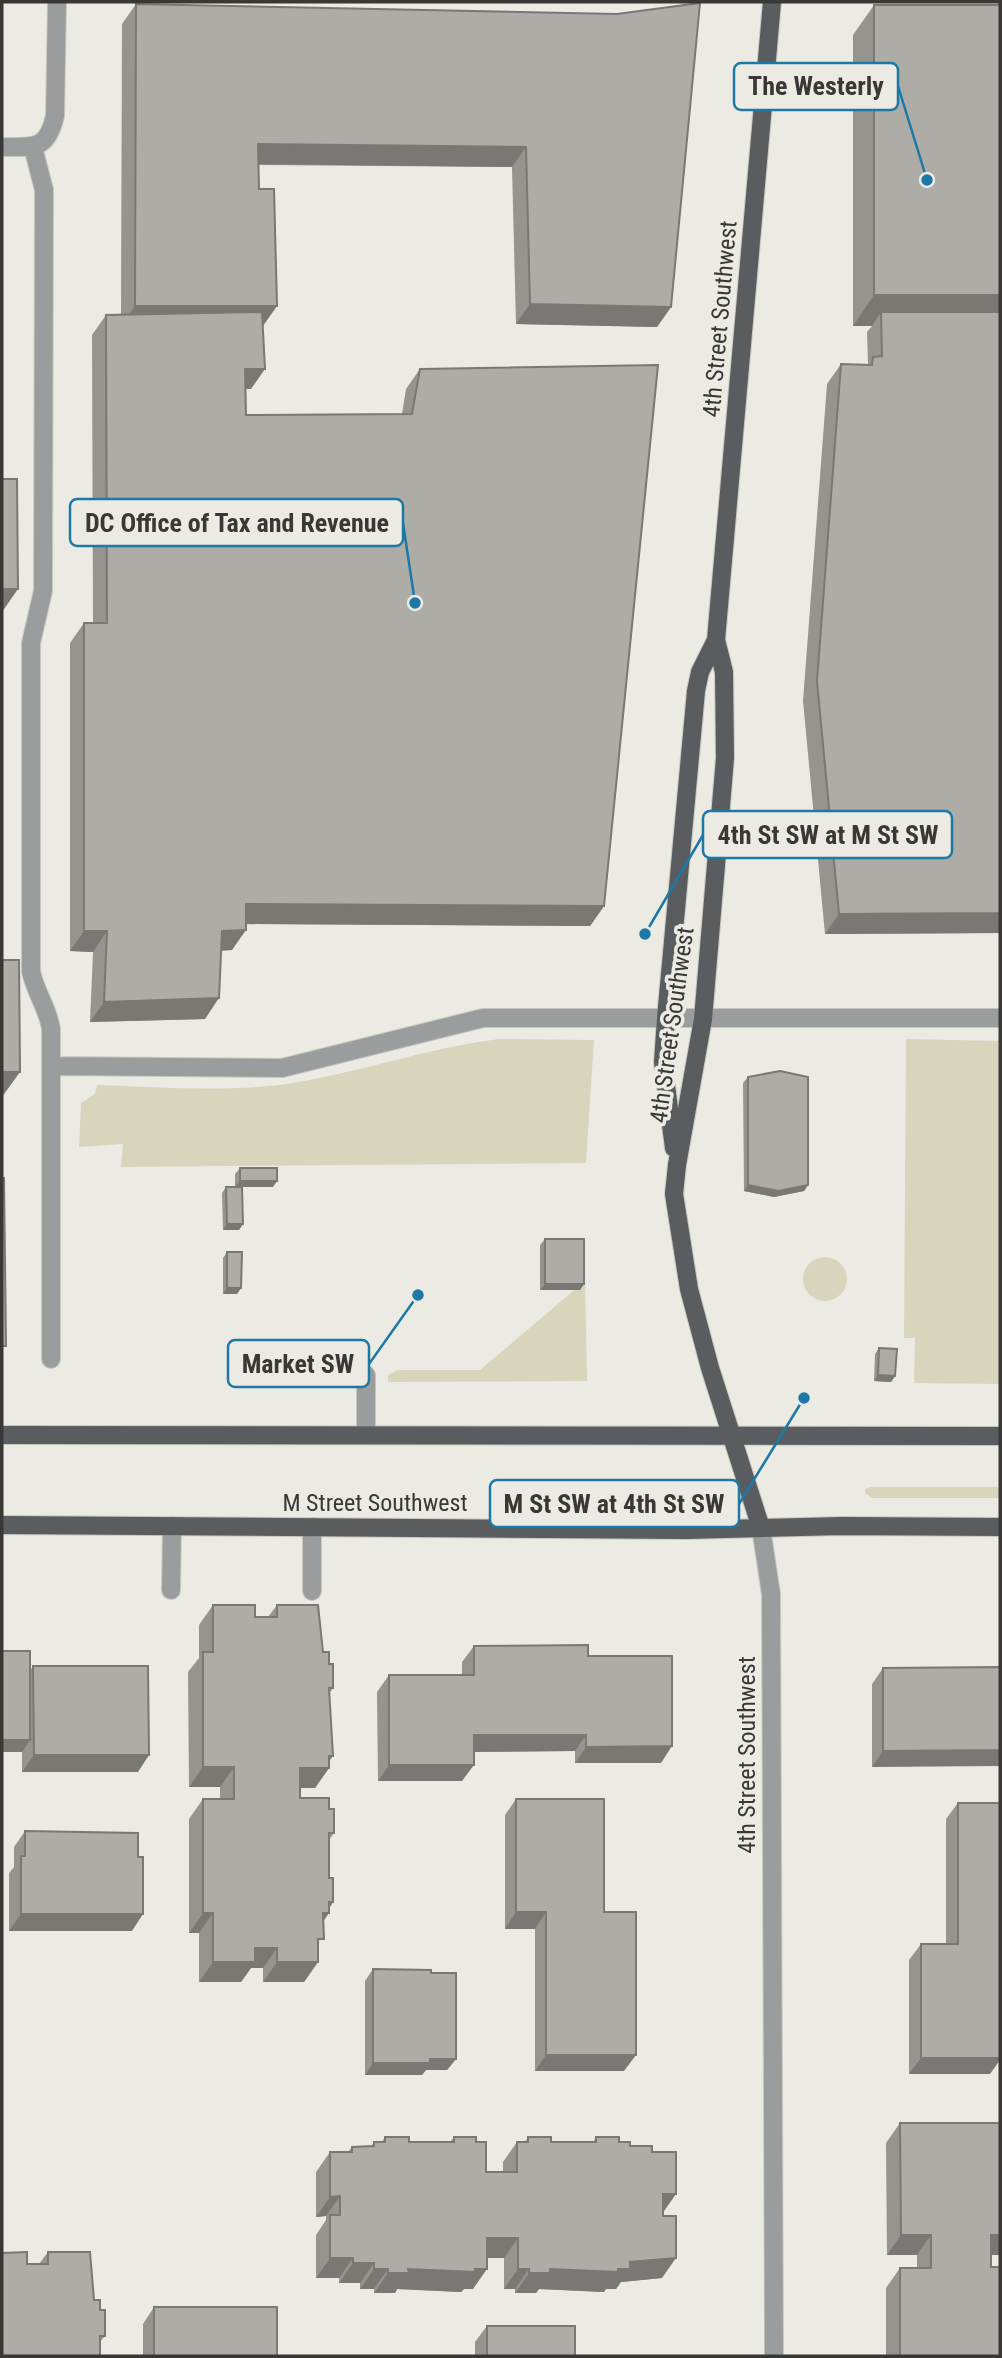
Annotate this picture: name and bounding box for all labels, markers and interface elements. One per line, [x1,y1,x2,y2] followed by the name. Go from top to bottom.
[734,63,898,110] callout: The Westerly
[748,71,884,101] text: The Westerly
[697,219,743,419] street label: 4th Street Southwest
[70,499,403,546] callout: DC Office of Tax and Revenue
[85,508,389,538] text: DC Office of Tax and Revenue
[703,811,952,858] callout: 4th St SW at M St SW
[718,820,938,850] text: 4th St SW at M St SW
[644,925,700,1125] street label: 4th Street Southwest
[228,1340,369,1387] callout: Market SW
[242,1349,354,1379] text: Market SW
[490,1480,739,1527] callout: M St SW at 4th St SW
[282,1489,468,1517] street label: M Street Southwest
[504,1489,724,1519] text: M St SW at 4th St SW
[733,1656,761,1854] street label: 4th Street Southwest

